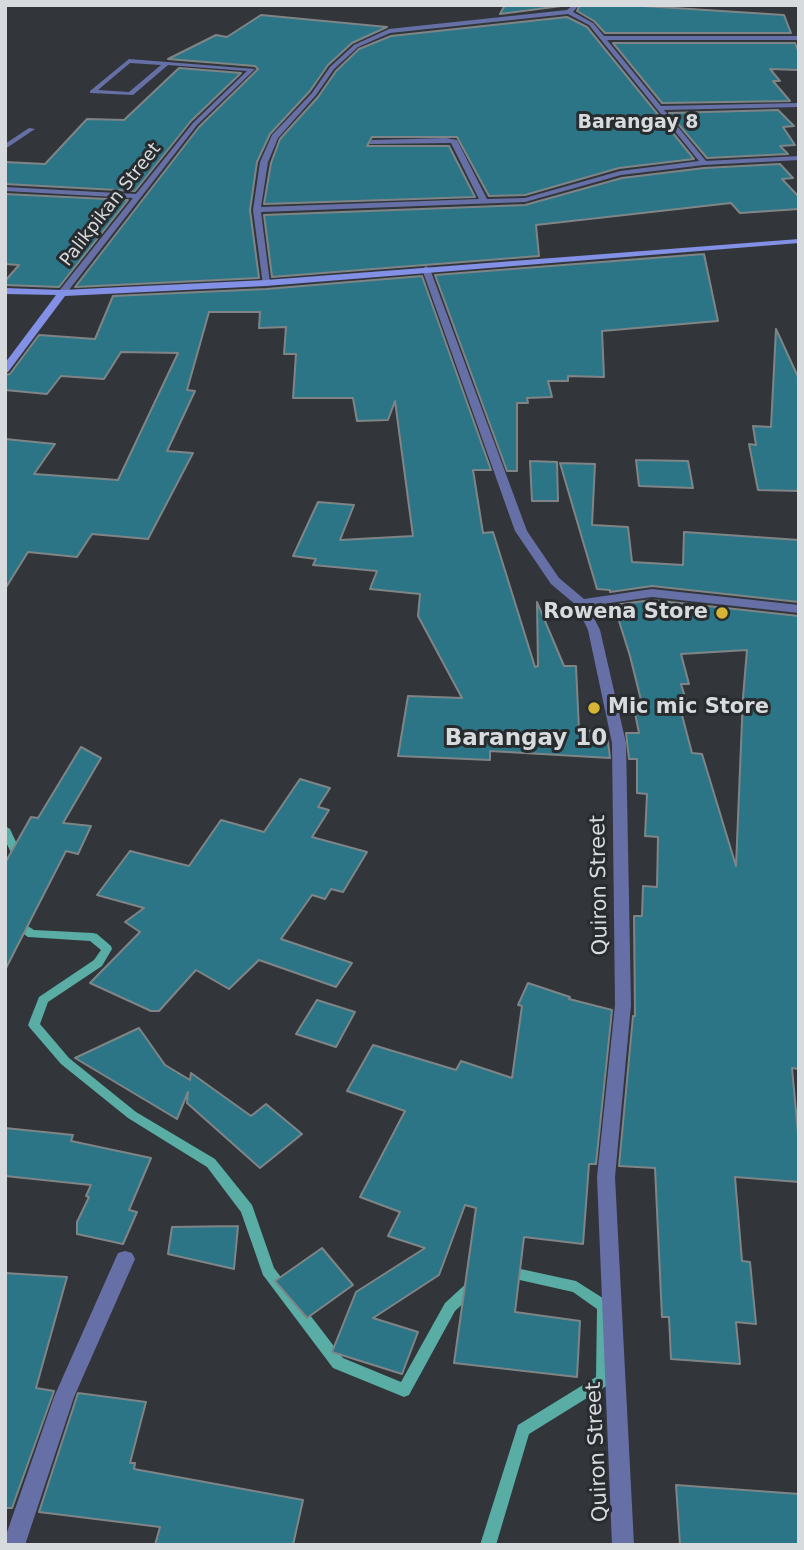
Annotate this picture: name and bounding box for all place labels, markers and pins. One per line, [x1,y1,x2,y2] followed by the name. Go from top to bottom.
[543,600,708,626] place label: Rowena Store
[714,605,730,621] marker: Rowena Store
[608,695,769,721] place label: Mic mic Store
[586,700,602,716] marker: Mic mic Store

